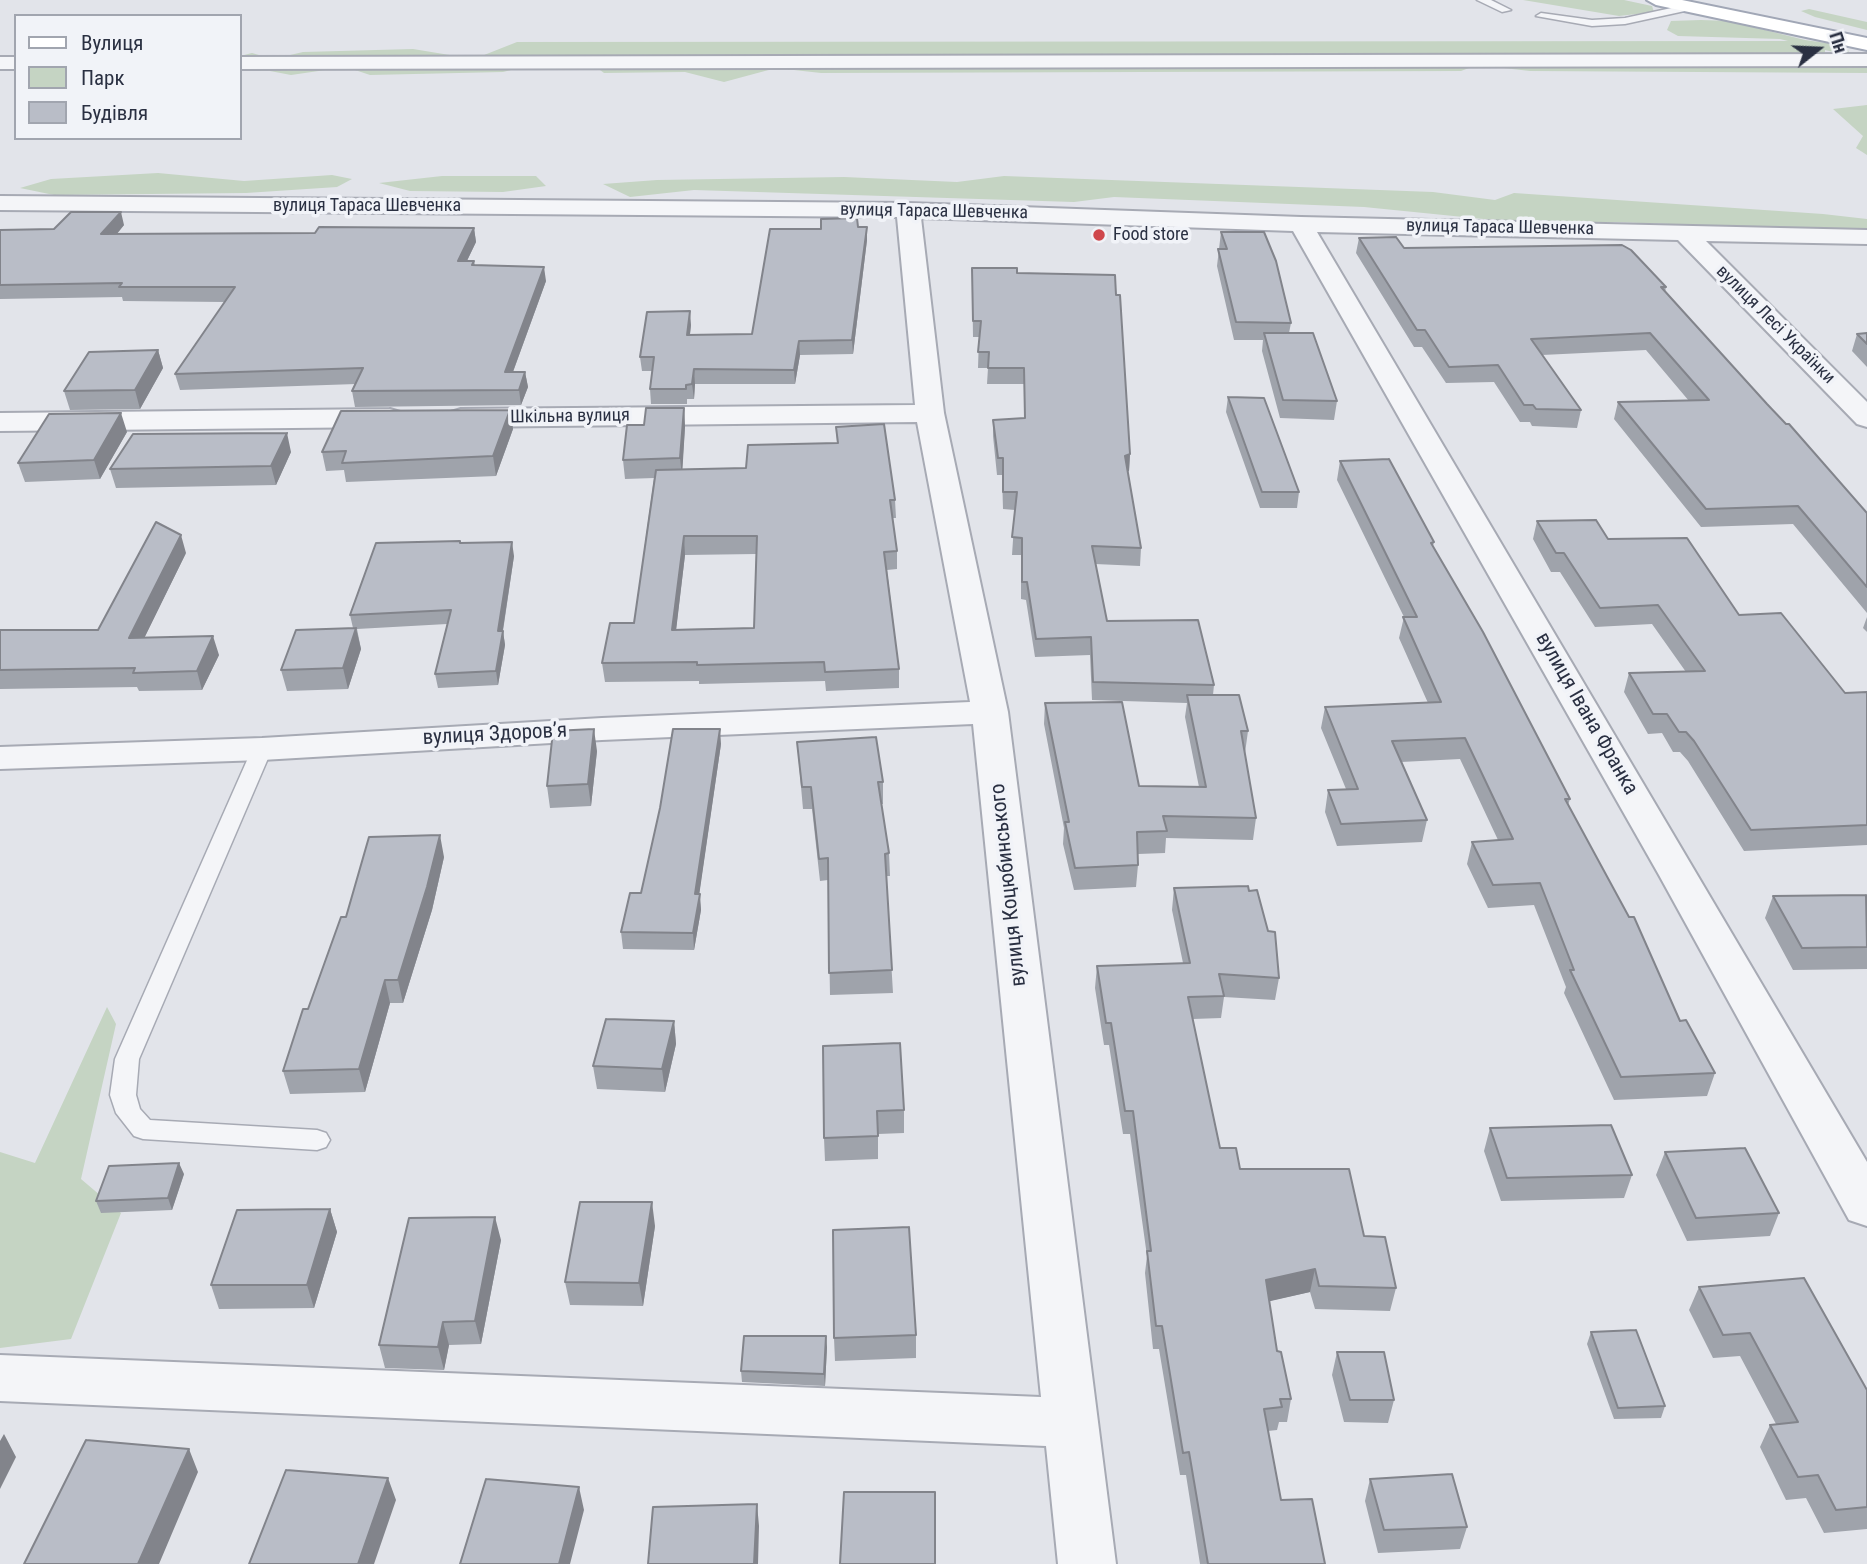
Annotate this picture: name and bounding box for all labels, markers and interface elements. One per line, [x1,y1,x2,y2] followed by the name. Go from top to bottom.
[14,14,242,140] legend
[1783,14,1853,84] north arrow
[1824,29,1853,56] text: Пн
[81,31,143,55] text: Вулиця
[81,66,125,90] text: Парк
[81,101,148,125] text: Будівля
[273,195,461,217] street label: вулиця Тараса Шевченка
[840,200,1028,224] street label: вулиця Тараса Шевченка
[1406,216,1594,240] street label: вулиця Тараса Шевченка
[1113,224,1189,246] place label: Food store
[1091,227,1107,243] marker: Food store
[1711,261,1839,389] street label: вулиця Лесі Українки
[510,405,630,429] street label: Шкільна вулиця
[1529,628,1643,800] street label: вулиця Івана Франка
[422,719,568,751] street label: вулиця Здоровʼя
[986,782,1032,988] street label: вулиця Коцюбинського

